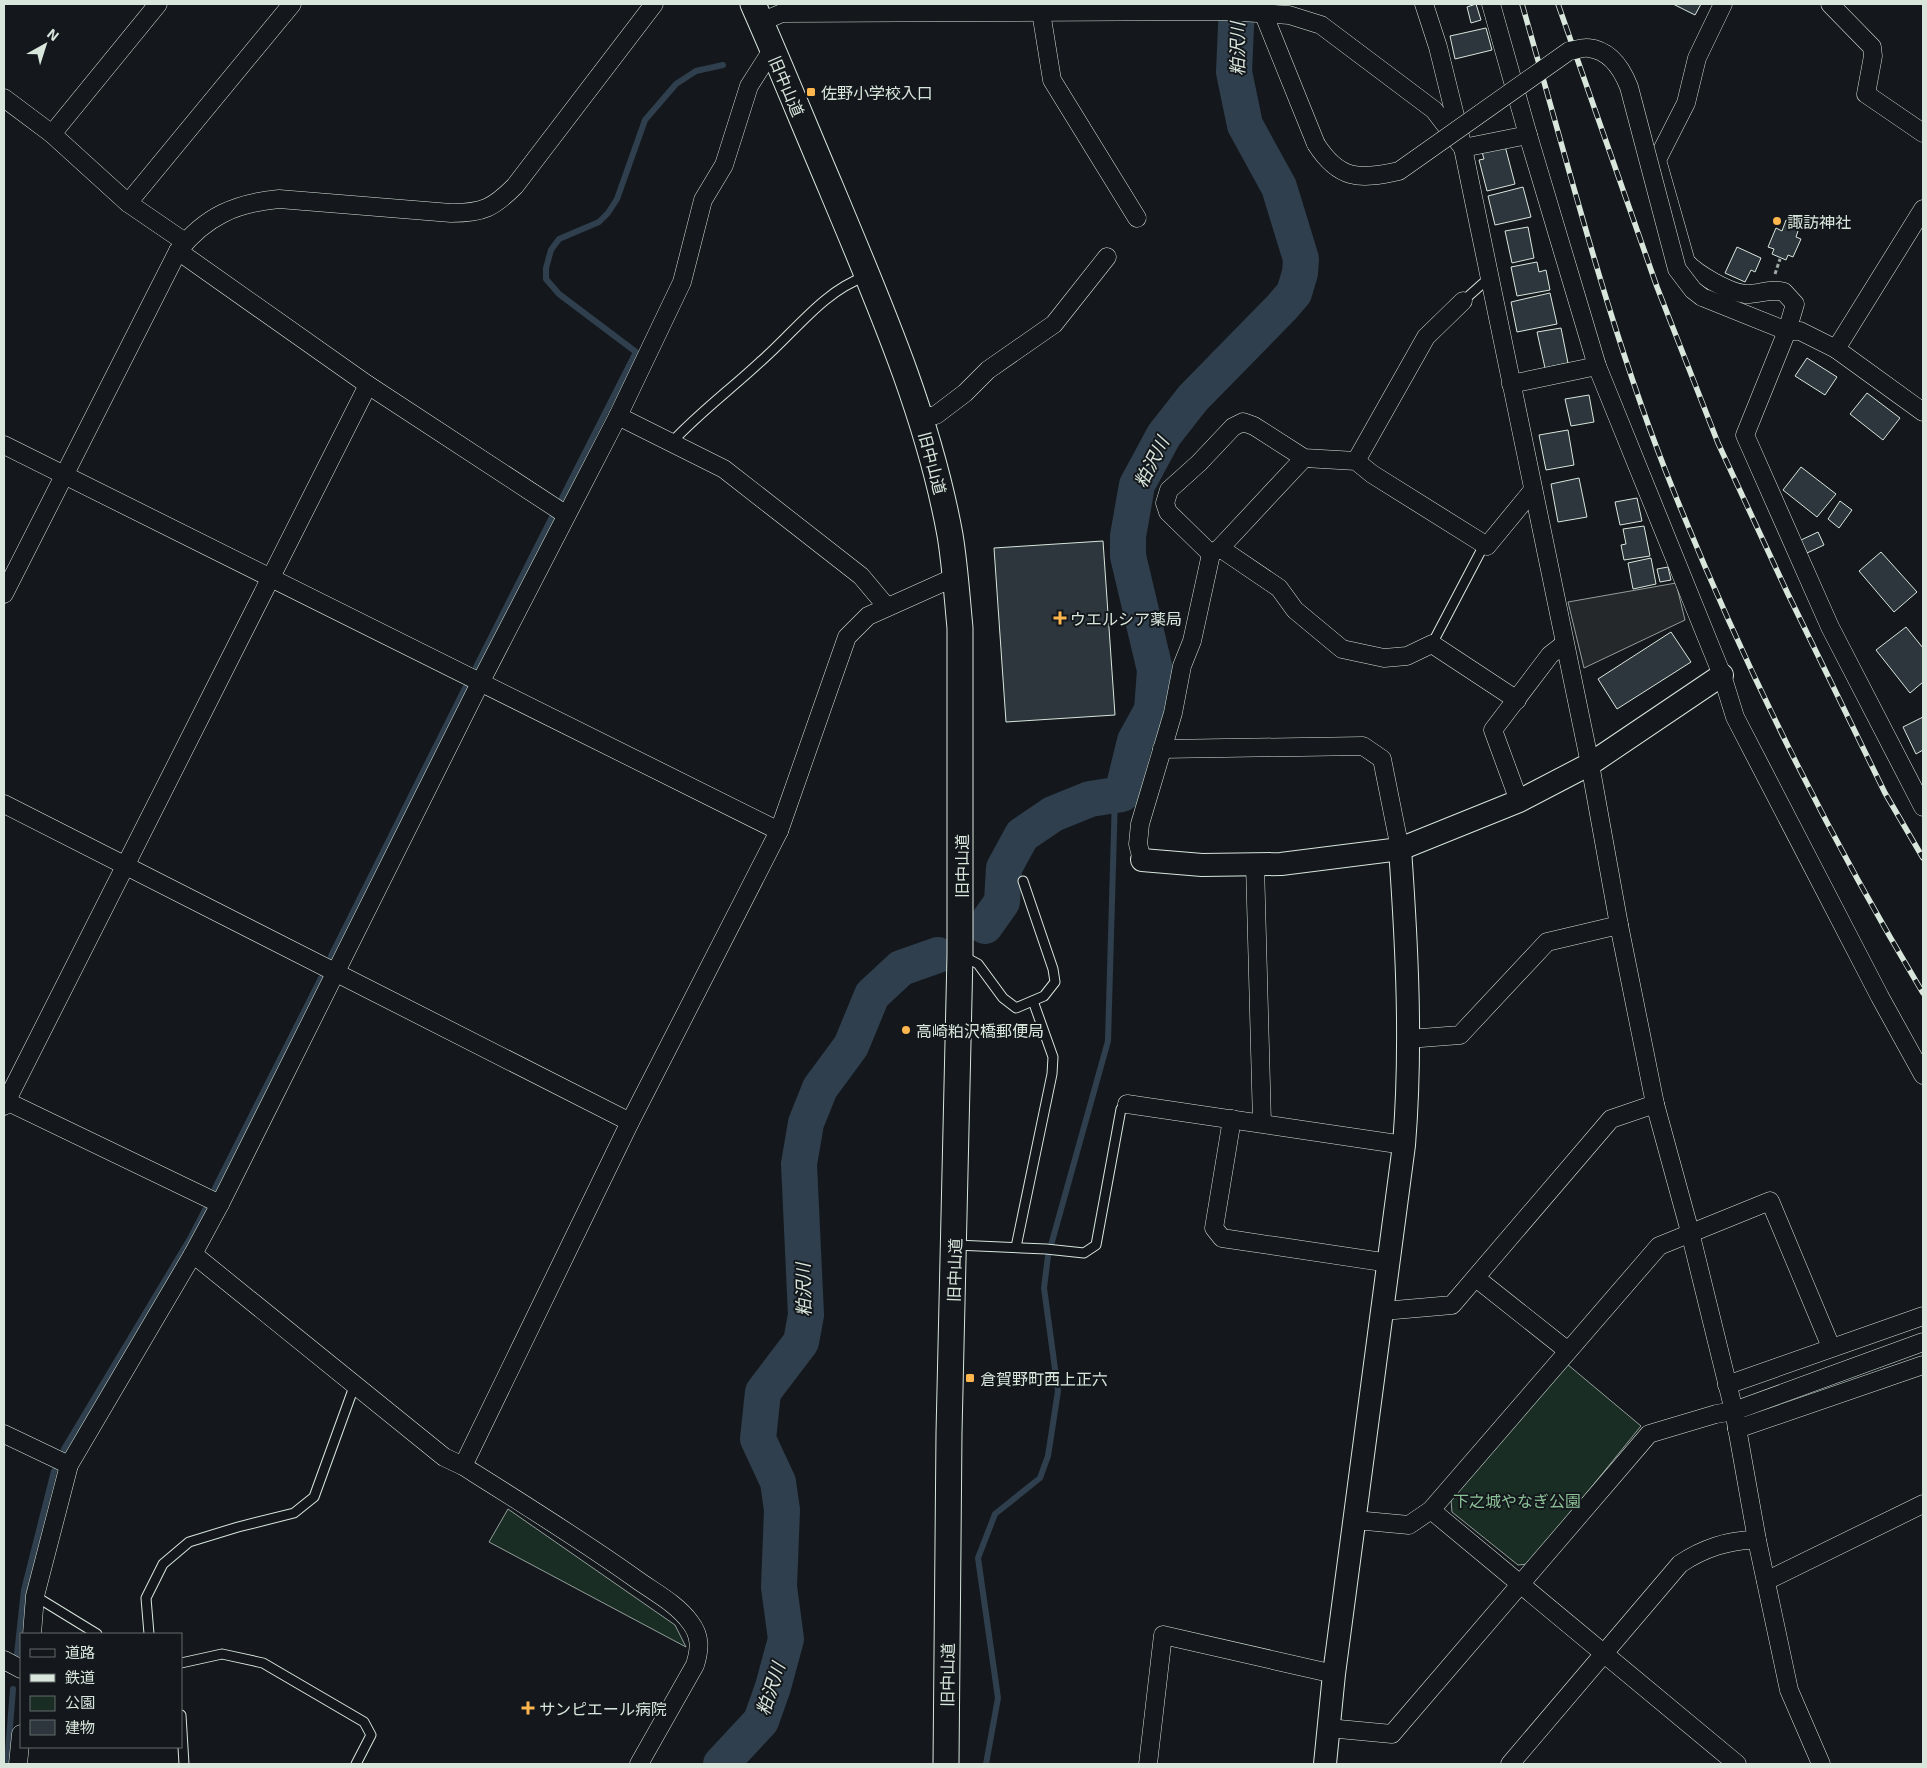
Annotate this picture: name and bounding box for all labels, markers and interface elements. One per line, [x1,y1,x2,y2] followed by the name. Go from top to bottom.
[20,20,70,70] north arrow
[1226,20,1248,76] water label: 粕沢川
[44,25,63,44] text: N
[766,53,808,119] street label: 旧中山道
[821,83,933,102] place label: 佐野小学校入口
[805,86,817,98] marker: 佐野小学校入口
[1787,212,1851,231] place label: 諏訪神社
[1771,215,1783,227] marker: 諏訪神社
[916,430,950,496] street label: 旧中山道
[1129,431,1174,491] water label: 粕沢川
[1070,609,1182,628] place label: ウエルシア薬局
[1054,612,1066,624] marker: ウエルシア薬局
[952,834,971,898] street label: 旧中山道
[916,1021,1044,1040] place label: 高崎粕沢橋郵便局
[900,1024,912,1036] marker: 高崎粕沢橋郵便局
[943,1238,965,1302] street label: 旧中山道
[791,1261,814,1317] water label: 粕沢川
[980,1369,1108,1388] place label: 倉賀野町西上正六
[964,1372,976,1384] marker: 倉賀野町西上正六
[1453,1491,1581,1510] park label: 下之城やなぎ公園
[20,1633,182,1748] legend
[65,1643,95,1661] text: 道路
[937,1643,957,1707] street label: 旧中山道
[751,1658,789,1718] water label: 粕沢川
[65,1668,95,1686] text: 鉄道
[65,1693,95,1711] text: 公園
[539,1699,667,1718] place label: サンピエール病院
[521,1701,535,1715] marker: サンピエール病院
[65,1718,95,1736] text: 建物

